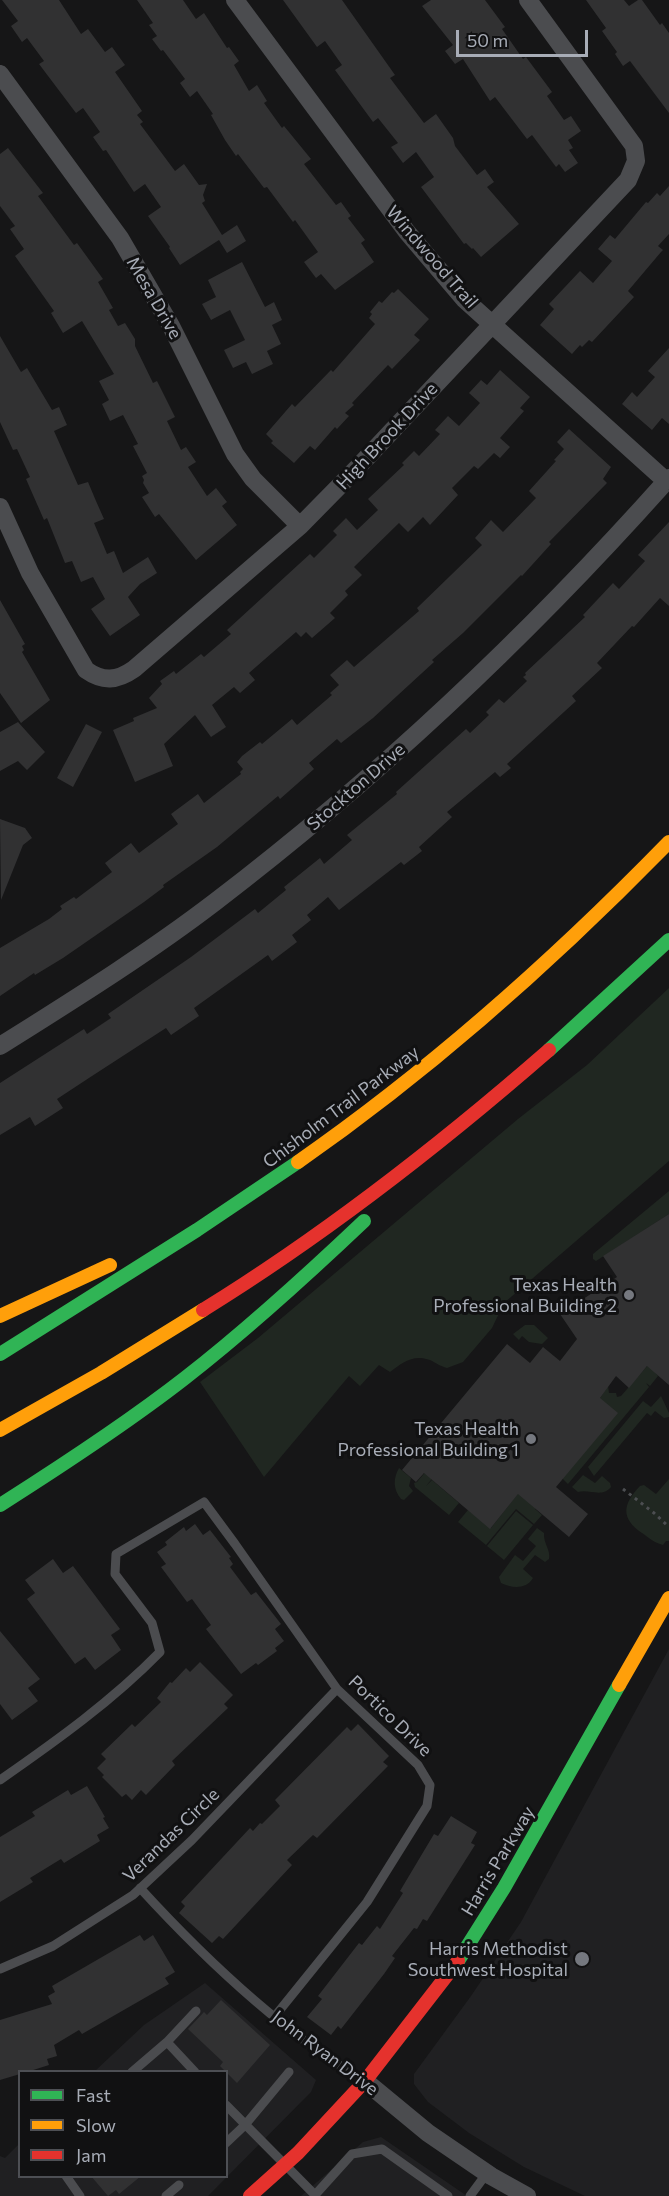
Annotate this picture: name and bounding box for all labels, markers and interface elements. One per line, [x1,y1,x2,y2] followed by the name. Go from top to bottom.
[459,18,591,56] scale bar
[467,29,508,51] text: 50 m
[382,201,482,313] street label: Windwood Trail
[122,253,186,343] street label: Mesa Drive
[332,378,442,494] street label: High Brook Drive
[303,739,409,835] street label: Stockton Drive
[259,1041,423,1173] street label: Chisholm Trail Parkway
[433,1274,617,1316] place label: Texas Health Professional Building 2
[622,1288,636,1302] marker: Texas Health Professional Building 2
[337,1418,519,1460] place label: Texas Health Professional Building 1
[524,1432,538,1446] marker: Texas Health Professional Building 1
[344,1671,436,1761] street label: Portico Drive
[118,1784,224,1886] street label: Verandas Circle
[457,1802,539,1920] street label: Harris Parkway
[408,1938,568,1980] place label: Harris Methodist Southwest Hospital
[573,1950,591,1968] marker: Harris Methodist Southwest Hospital
[267,2006,383,2100] street label: John Ryan Drive
[18,2070,228,2178] legend
[76,2084,111,2106] text: Fast
[76,2114,116,2136] text: Slow
[76,2144,106,2166] text: Jam

